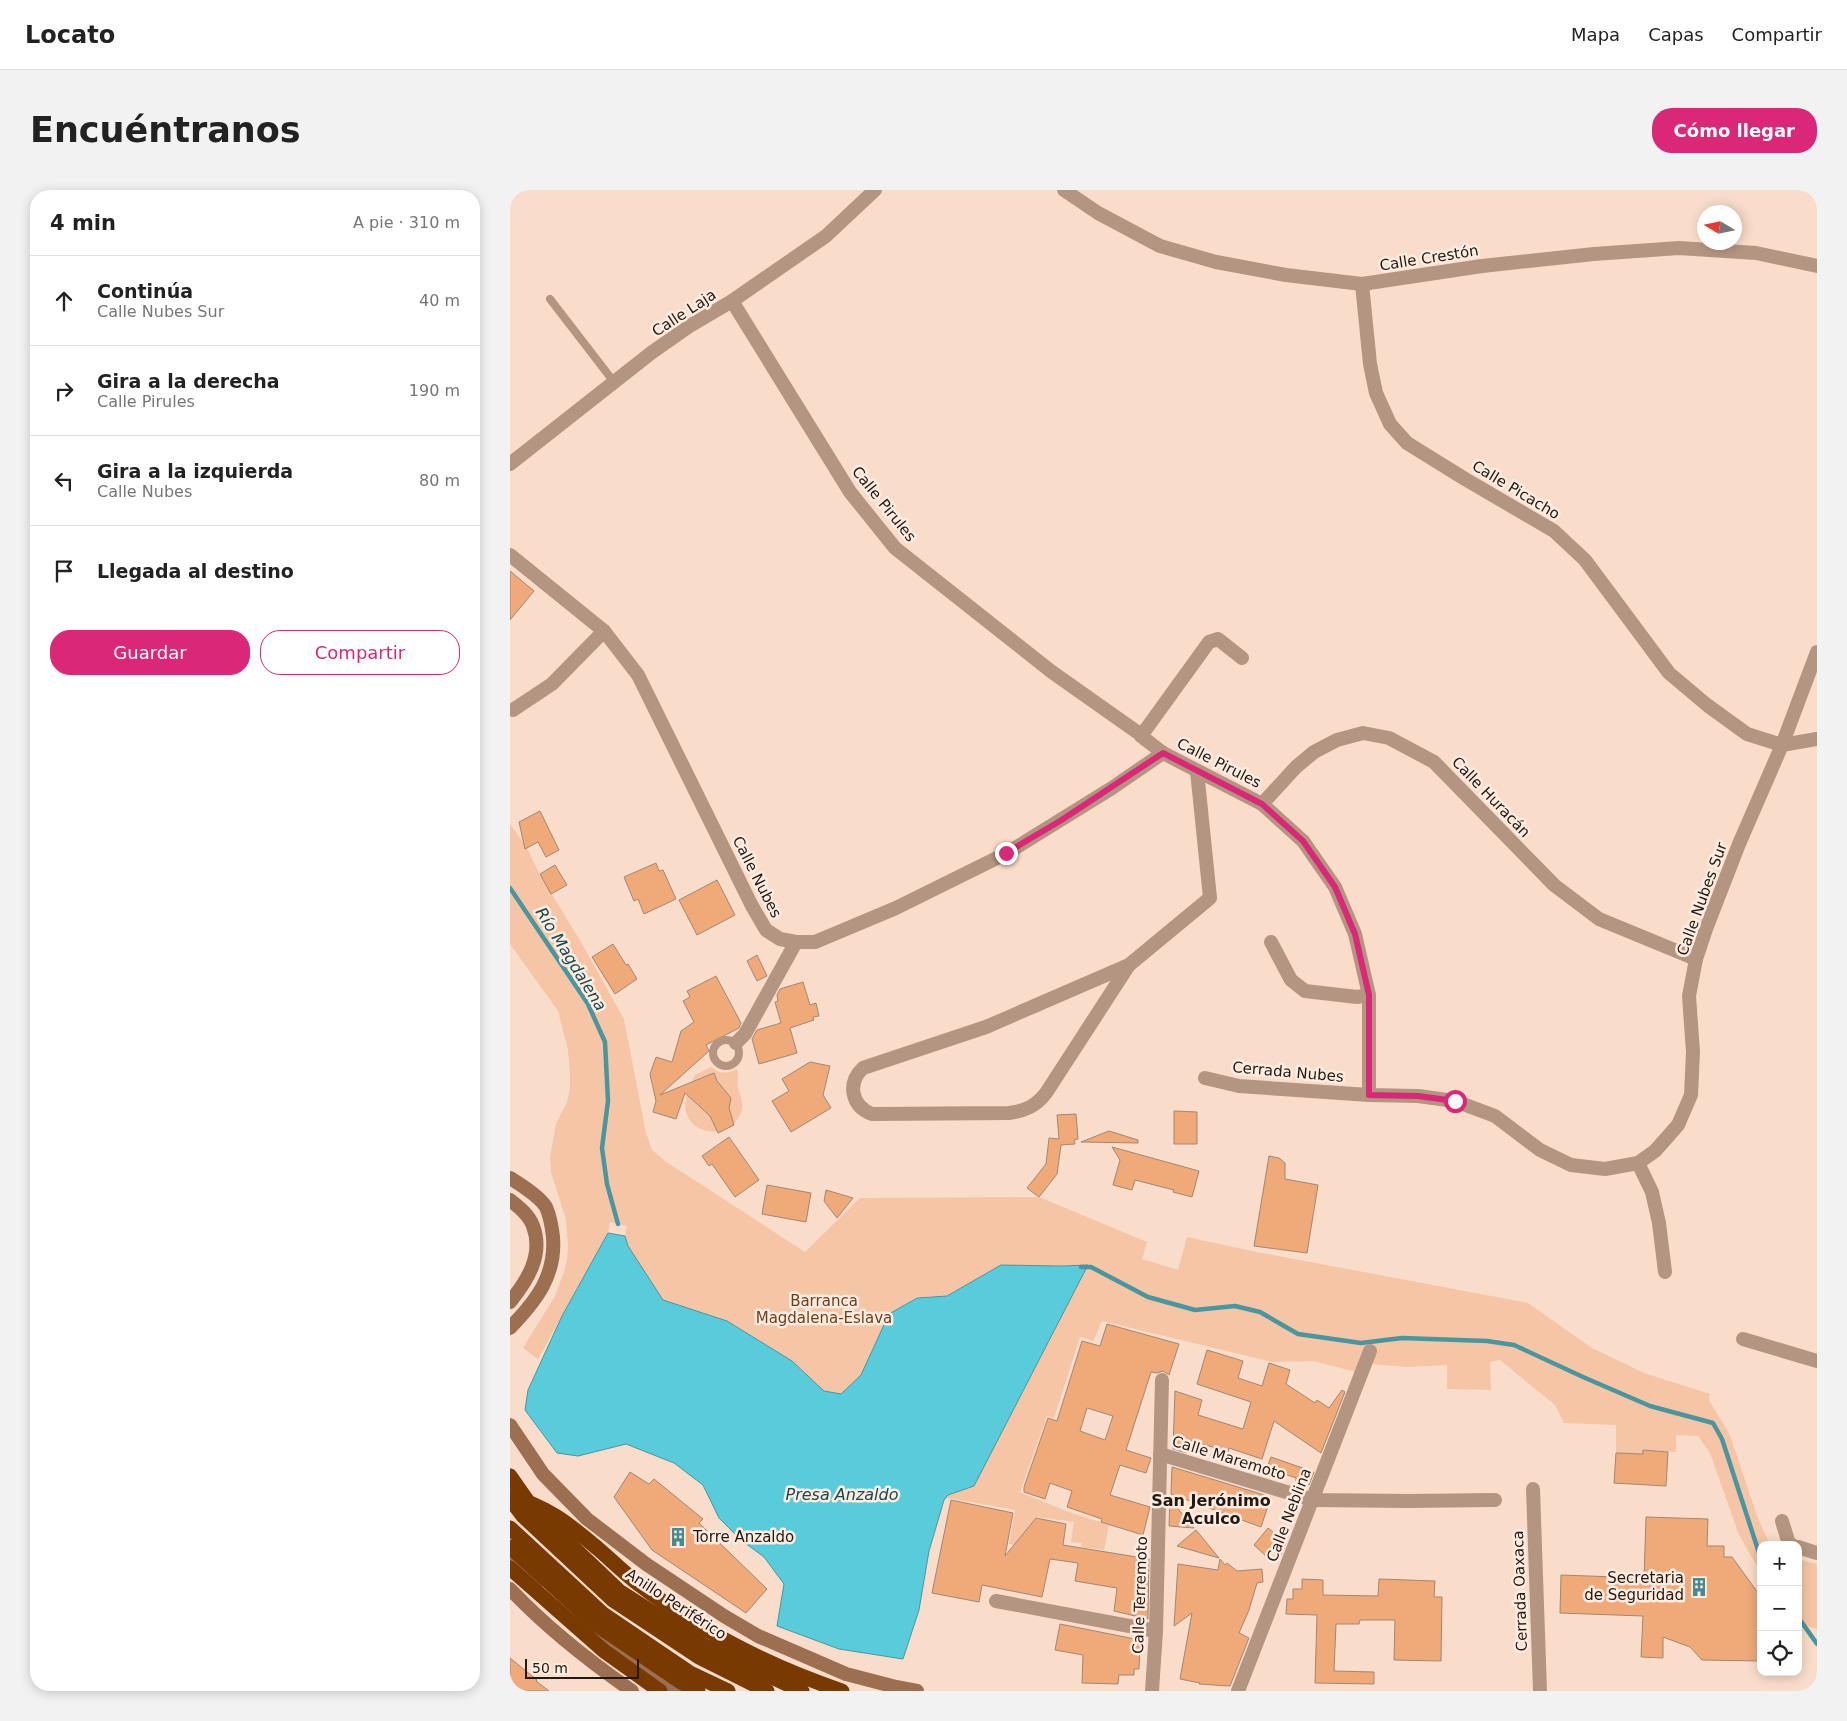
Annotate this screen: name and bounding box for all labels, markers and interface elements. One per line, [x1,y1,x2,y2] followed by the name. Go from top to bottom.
[25,21,115,49] text: Locato
[1571,24,1620,45] text: Mapa
[1648,24,1704,45] text: Capas
[1732,24,1822,45] text: Compartir
[1652,108,1817,153] button: Cómo llegar
[30,110,301,150] text: Encuéntranos
[1697,205,1742,250] north arrow
[50,211,116,235] text: 4 min
[353,213,460,232] text: A pie · 310 m
[1378,241,1480,275] street label: Calle Crestón
[97,280,193,302] text: Continúa
[649,286,719,340] street label: Calle Laja
[50,287,78,315] icon: ahead
[419,291,460,310] text: 40 m
[97,302,224,321] text: Calle Nubes Sur
[97,370,280,392] text: Gira a la derecha
[50,377,78,405] icon: right
[409,381,460,400] text: 190 m
[97,392,195,411] text: Calle Pirules
[1469,457,1563,523] street label: Calle Picacho
[97,460,293,482] text: Gira a la izquierda
[848,463,920,545] street label: Calle Pirules
[50,467,78,495] icon: left
[419,471,460,490] text: 80 m
[97,482,192,501] text: Calle Nubes
[50,557,78,585] icon: arrive
[97,560,294,582] text: Llegada al destino
[50,630,250,675] button: Guardar
[260,630,460,675] button: Compartir
[1174,734,1264,792] street label: Calle Pirules
[1448,753,1534,841] street label: Calle Huracán
[729,833,785,921] street label: Calle Nubes
[1673,839,1731,958] street label: Calle Nubes Sur
[995,842,1018,865] route end
[532,904,610,1014] water label: Río Magdalena
[1232,1058,1345,1086] street label: Cerrada Nubes
[1444,1090,1467,1113] route start
[756,1292,892,1327] park label: Barranca Magdalena-Eslava
[1170,1432,1288,1484] street label: Calle Maremoto
[1263,1466,1315,1564] street label: Calle Neblina
[786,1485,899,1504] water label: Presa Anzaldo
[1151,1491,1271,1528] district label: San Jerónimo Aculco
[667,1526,689,1548] building icon: Torre Anzaldo
[692,1528,794,1546] place label: Torre Anzaldo
[1509,1530,1531,1652] street label: Cerrada Oaxaca
[1129,1536,1151,1654] street label: Calle Terremoto
[1757,1541,1802,1676] map controls
[1757,1541,1802,1586] button: +
[622,1565,730,1643] street label: Anillo Periférico
[1584,1569,1684,1604] place label: Secretaria de Seguridad
[1688,1576,1710,1598] building icon: Secretaria de Seguridad
[1757,1586,1802,1631] button: −
[1757,1631,1802,1676] button: locate
[525,1656,639,1679] scale bar
[532,1660,568,1676] text: 50 m

